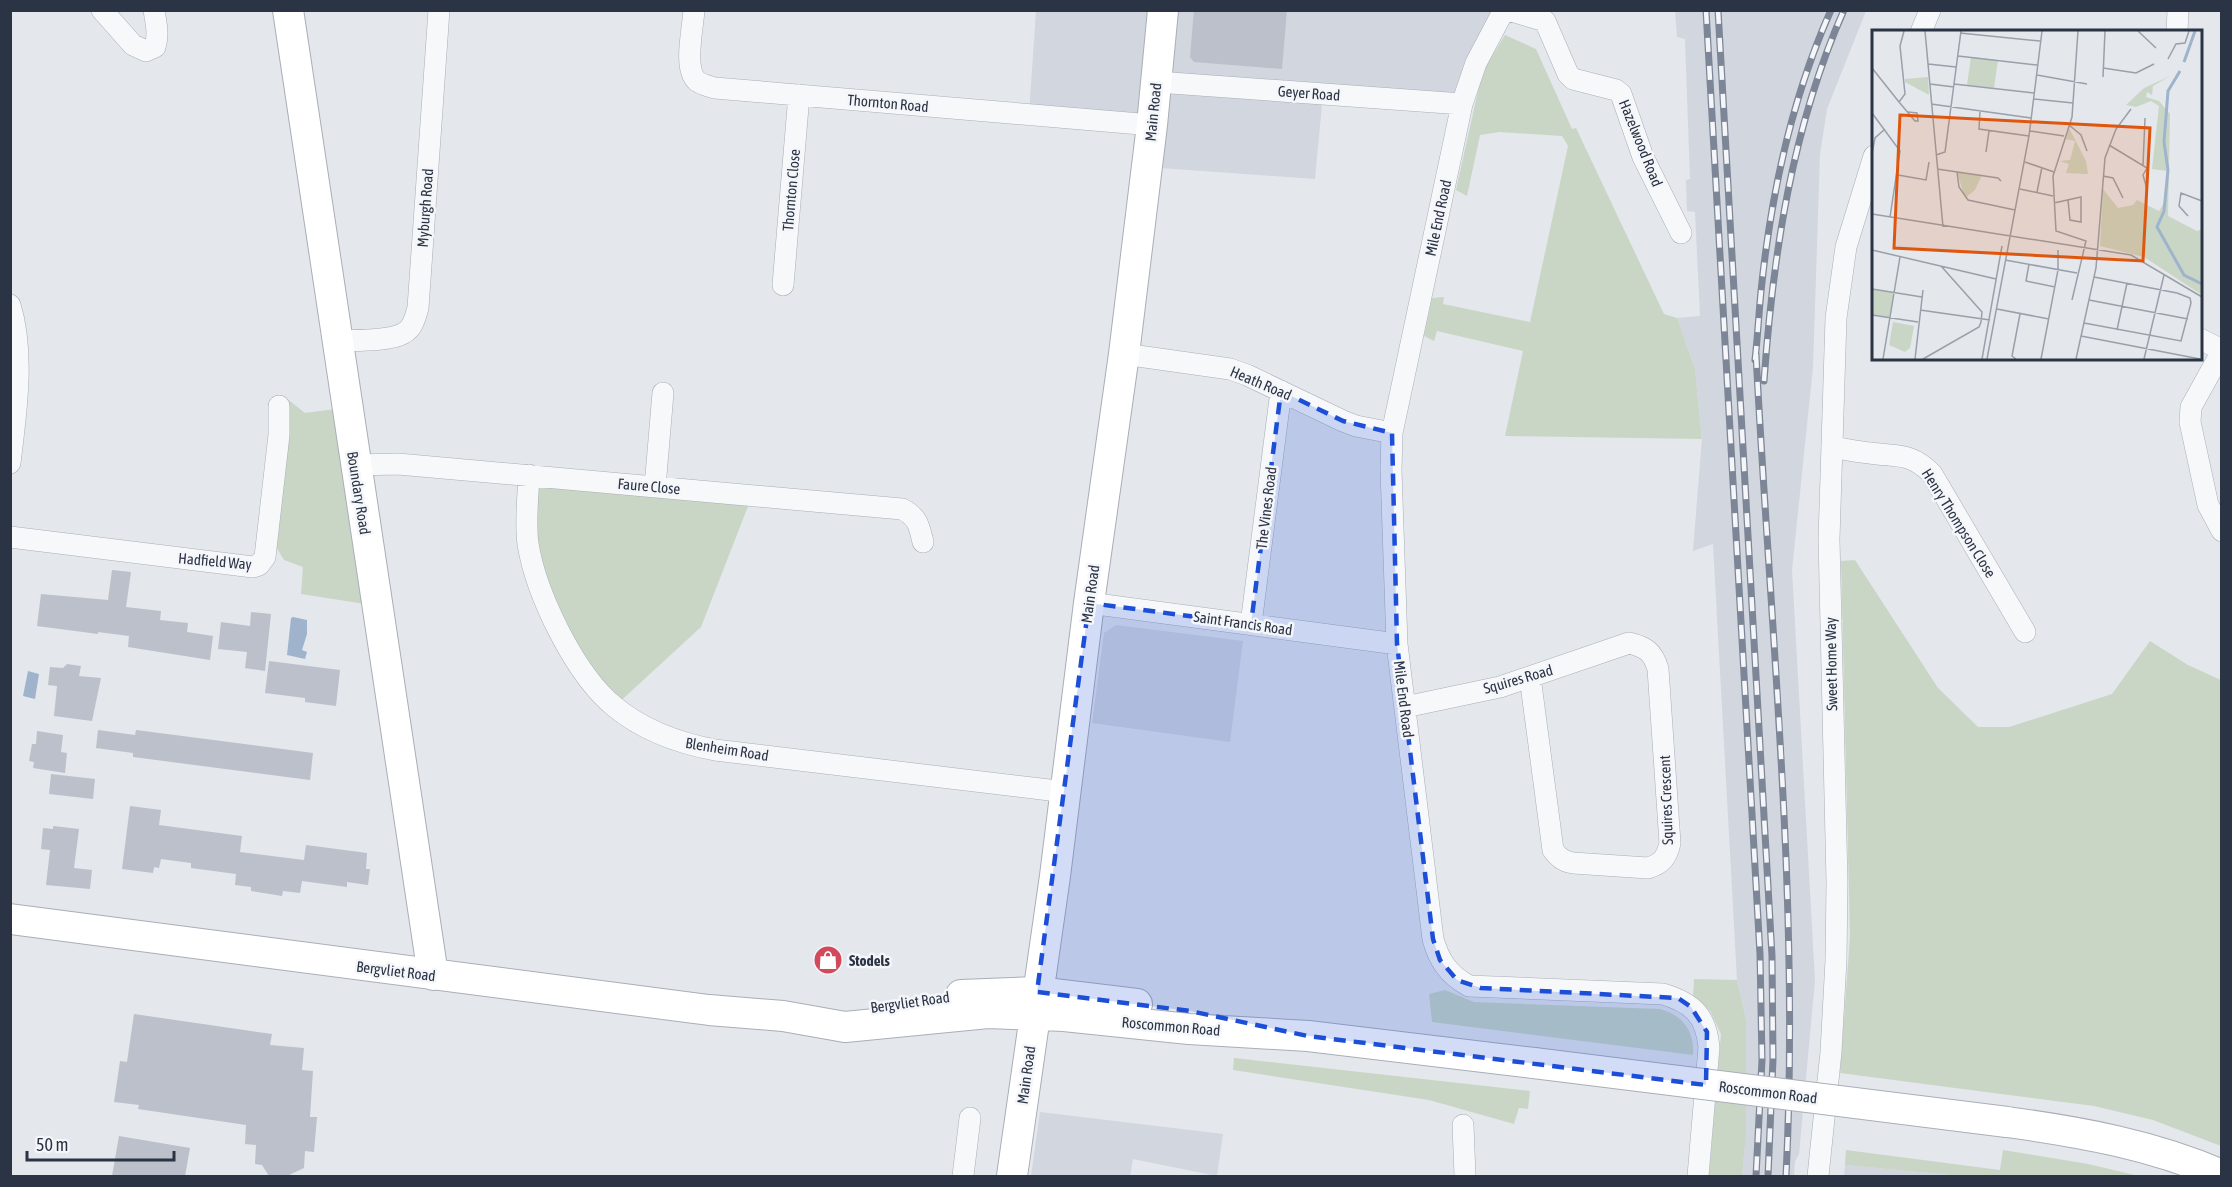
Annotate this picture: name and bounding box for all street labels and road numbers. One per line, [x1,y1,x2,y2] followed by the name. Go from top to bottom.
[1141,82,1165,142] street label: Main Road
[1277,82,1341,104] street label: Geyer Road
[847,91,929,115] street label: Thornton Road
[1616,97,1666,189] street label: Hazelwood Road
[779,148,803,232] street label: Thornton Close
[414,168,436,248] street label: Myburgh Road
[1422,178,1454,258] street label: Mile End Road
[1228,363,1294,403] street label: Heath Road
[344,450,374,536] street label: Boundary Road
[1919,465,2000,581] street label: Henry Thompson Close
[1252,466,1280,550] street label: The Vines Road
[617,475,681,497] street label: Faure Close
[178,549,252,573] street label: Hadfield Way
[1078,564,1102,624] street label: Main Road
[1193,608,1293,638] street label: Saint Francis Road
[1822,617,1840,711] street label: Sweet Home Way
[1391,659,1417,739] street label: Mile End Road
[1481,661,1555,697] street label: Squires Road
[684,734,770,764] street label: Blenheim Road
[1656,755,1676,845] street label: Squires Crescent
[355,958,437,984] street label: Bergvliet Road
[869,988,951,1016] street label: Bergvliet Road
[1121,1013,1221,1039] street label: Roscommon Road
[1014,1045,1038,1105] street label: Main Road
[1718,1078,1818,1106] street label: Roscommon Road

